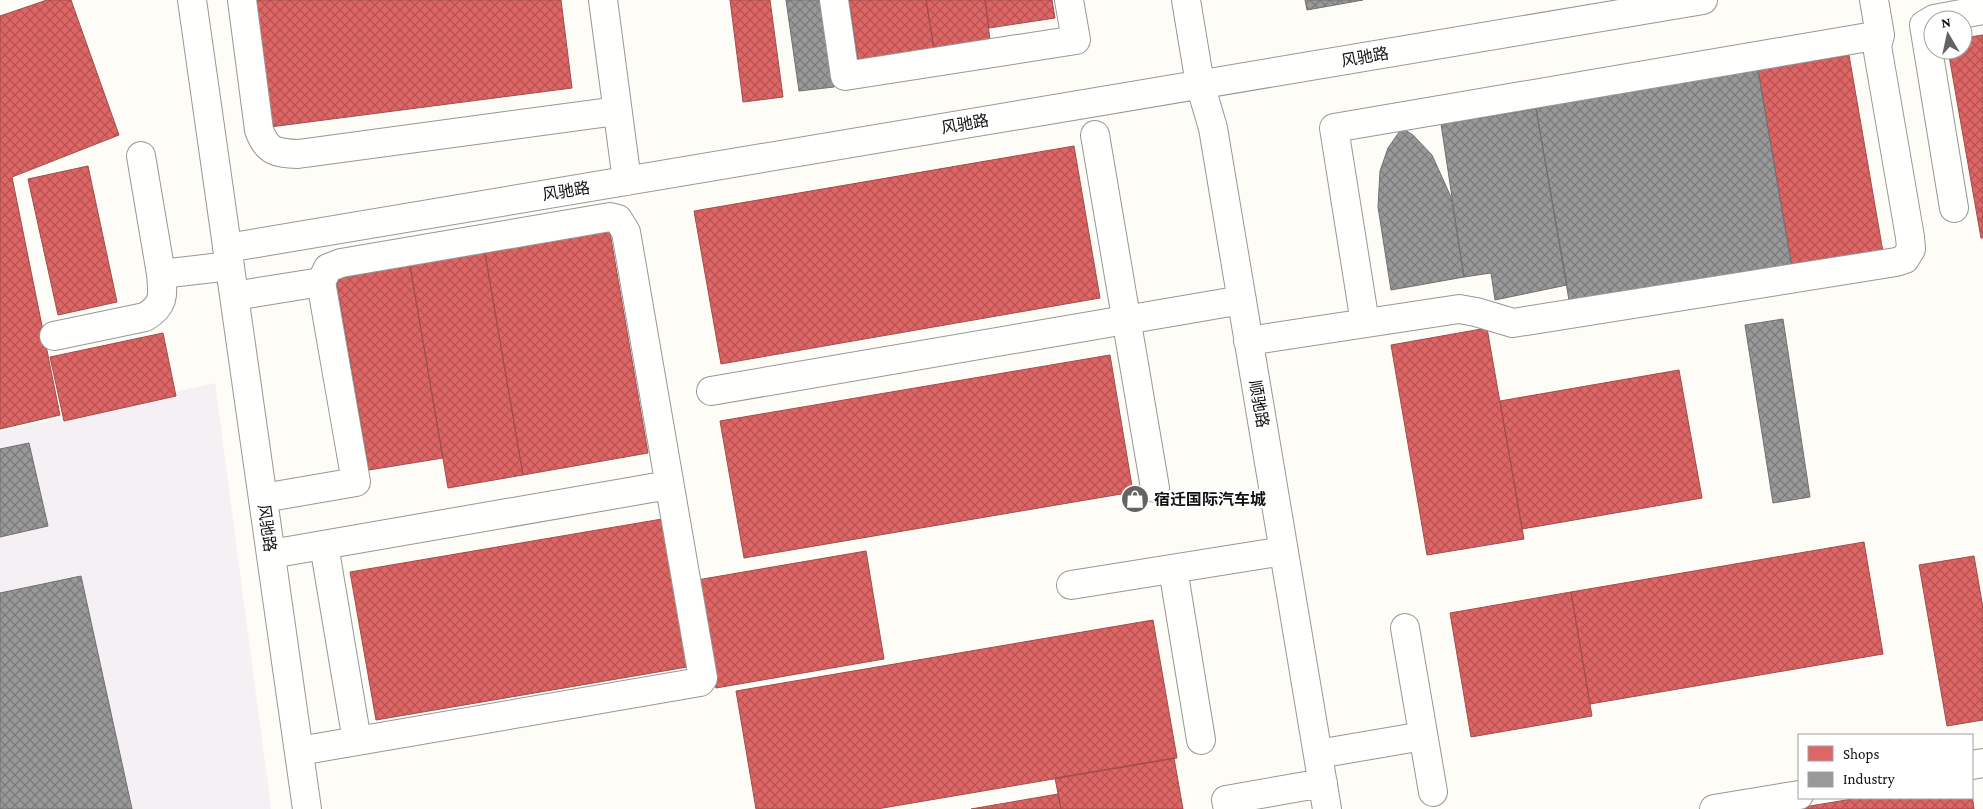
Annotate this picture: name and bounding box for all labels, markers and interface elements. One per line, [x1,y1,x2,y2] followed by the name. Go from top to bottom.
[1923,10,1973,60] north arrow
[1940,13,1952,31] text: N
[1340,44,1390,70] street label: 风驰路
[940,111,990,137] street label: 风驰路
[541,179,591,203] street label: 风驰路
[1246,379,1272,429] street label: 顺驰路
[1120,484,1150,514] shop icon: 宿迁国际汽车城
[1154,490,1266,508] place label: 宿迁国际汽车城
[255,503,279,553] street label: 风驰路
[1798,734,1973,799] legend
[1843,746,1879,763] text: Shops
[1843,771,1895,788] text: Industry

